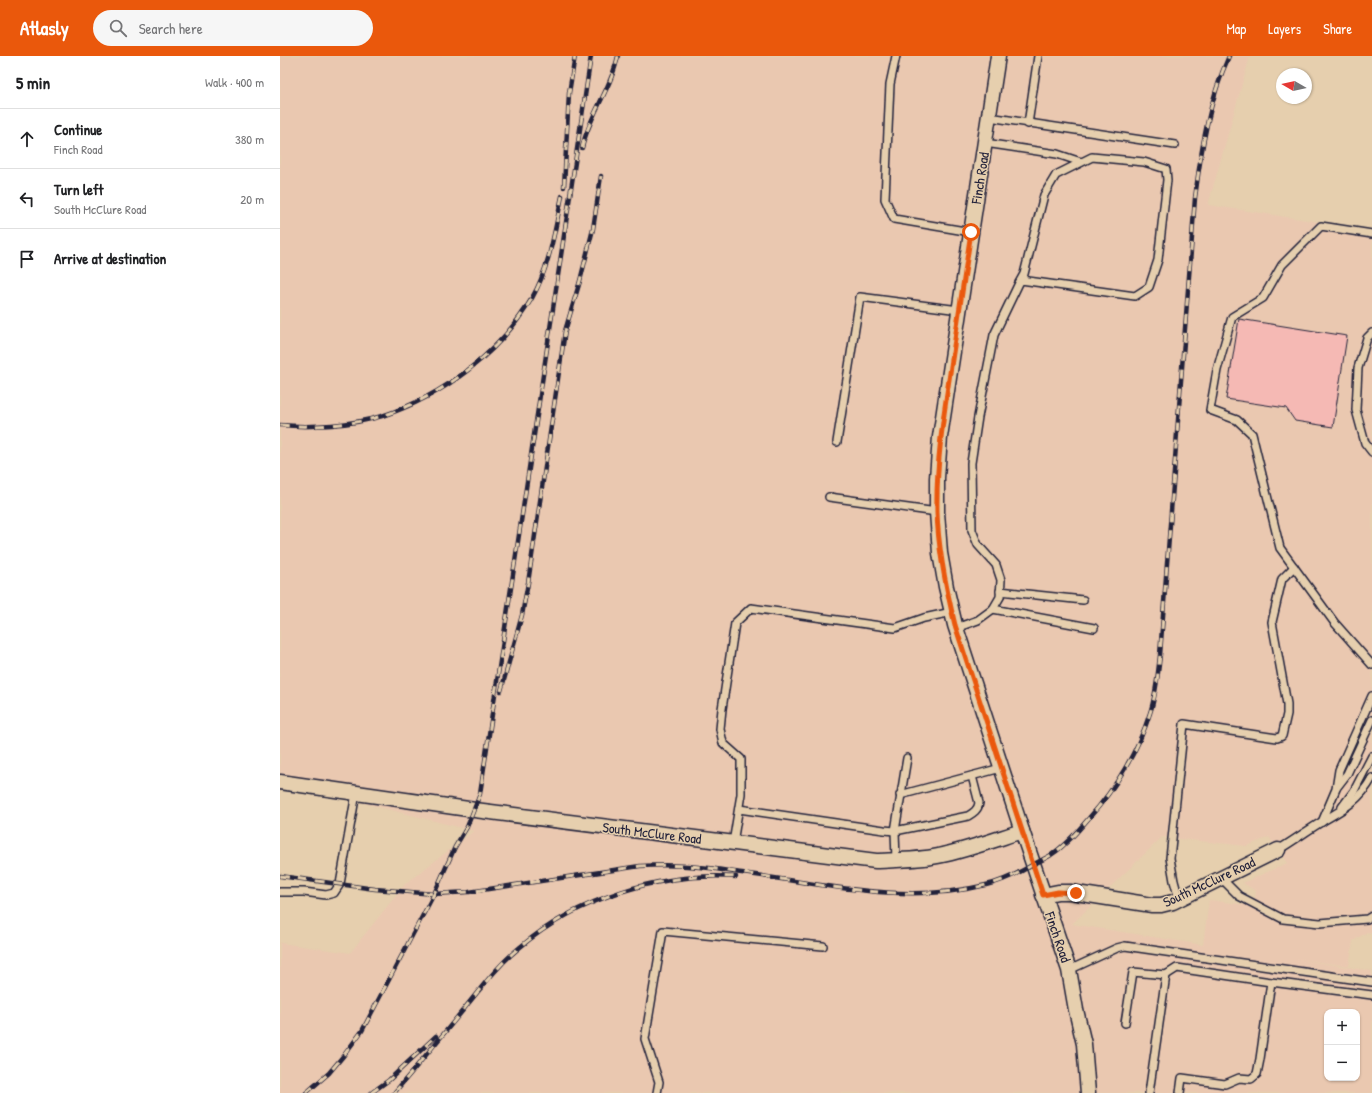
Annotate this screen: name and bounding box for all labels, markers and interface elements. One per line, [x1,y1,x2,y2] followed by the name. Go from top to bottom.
[93,10,373,46] search box
[20,15,69,41] text: Atlasly
[107,17,129,39] icon: search
[139,18,203,39] text: Search here
[1226,19,1246,38] text: Map
[1268,19,1301,38] text: Layers
[1323,19,1352,38] text: Share
[1276,68,1312,104] north arrow
[16,71,50,94] text: 5 min
[205,73,264,91] text: Walk · 400 m
[54,119,102,140] text: Continue
[16,128,38,150] icon: ahead
[235,130,264,148] text: 380 m
[54,140,102,158] text: Finch Road
[966,150,993,206] street label: Finch Road
[54,179,104,200] text: Turn left
[16,188,38,210] icon: left
[240,190,264,208] text: 20 m
[54,200,146,218] text: South McClure Road
[962,223,980,241] route start
[16,248,38,270] icon: arrive
[54,248,166,269] text: Arrive at destination
[602,817,703,848] street label: South McClure Road
[1160,852,1258,911] street label: South McClure Road
[1067,884,1085,902] route end
[1041,908,1076,965] street label: Finch Road
[1324,1009,1360,1081] map controls
[1324,1009,1360,1045] button: +
[1324,1045,1360,1081] button: −

